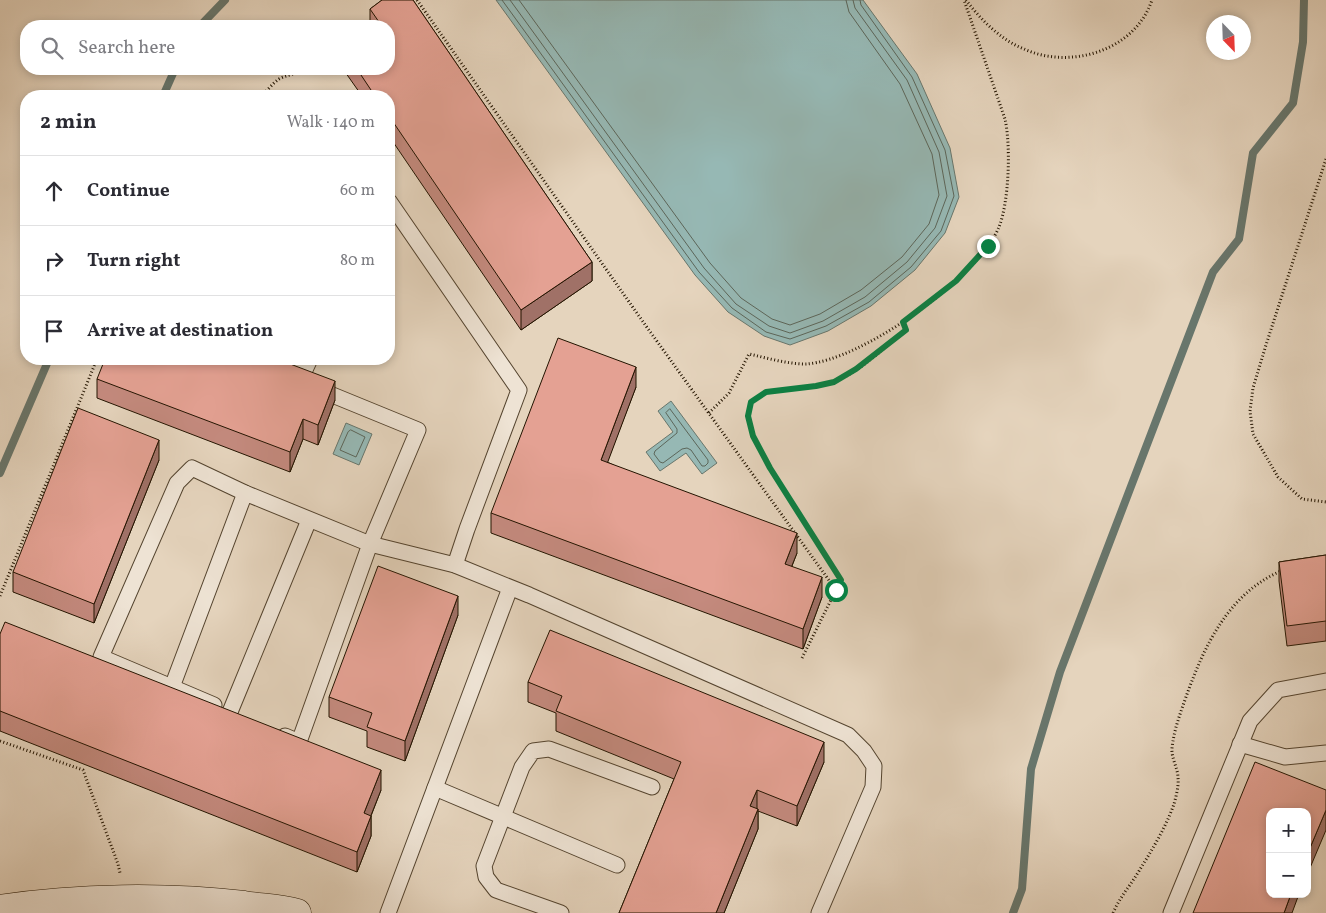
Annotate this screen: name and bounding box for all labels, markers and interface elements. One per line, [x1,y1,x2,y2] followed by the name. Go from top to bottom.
[1206,15,1251,60] north arrow
[20,20,395,75] search box
[38,34,66,62] icon: search
[78,35,175,61] text: Search here
[40,108,97,137] text: 2 min
[287,112,375,134] text: Walk · 140 m
[40,177,68,205] icon: ahead
[87,178,170,204] text: Continue
[340,180,375,202] text: 60 m
[977,235,1000,258] route end
[40,247,68,275] icon: right
[87,248,180,274] text: Turn right
[340,250,375,272] text: 80 m
[40,317,68,345] icon: arrive
[87,318,273,344] text: Arrive at destination
[825,579,848,602] route start
[1266,808,1311,898] map controls
[1266,808,1311,853] button: +
[1266,853,1311,898] button: −

